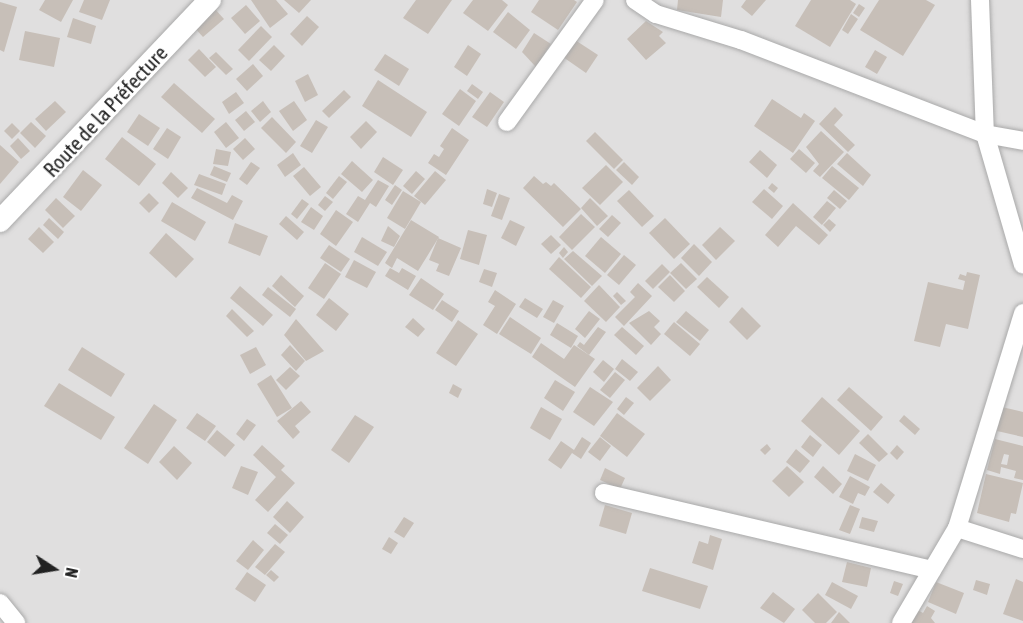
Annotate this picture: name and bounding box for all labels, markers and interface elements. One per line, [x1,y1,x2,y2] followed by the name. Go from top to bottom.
[38,40,172,182] street label: Route de la Préfecture
[24,539,84,599] north arrow
[62,566,81,579] text: N

